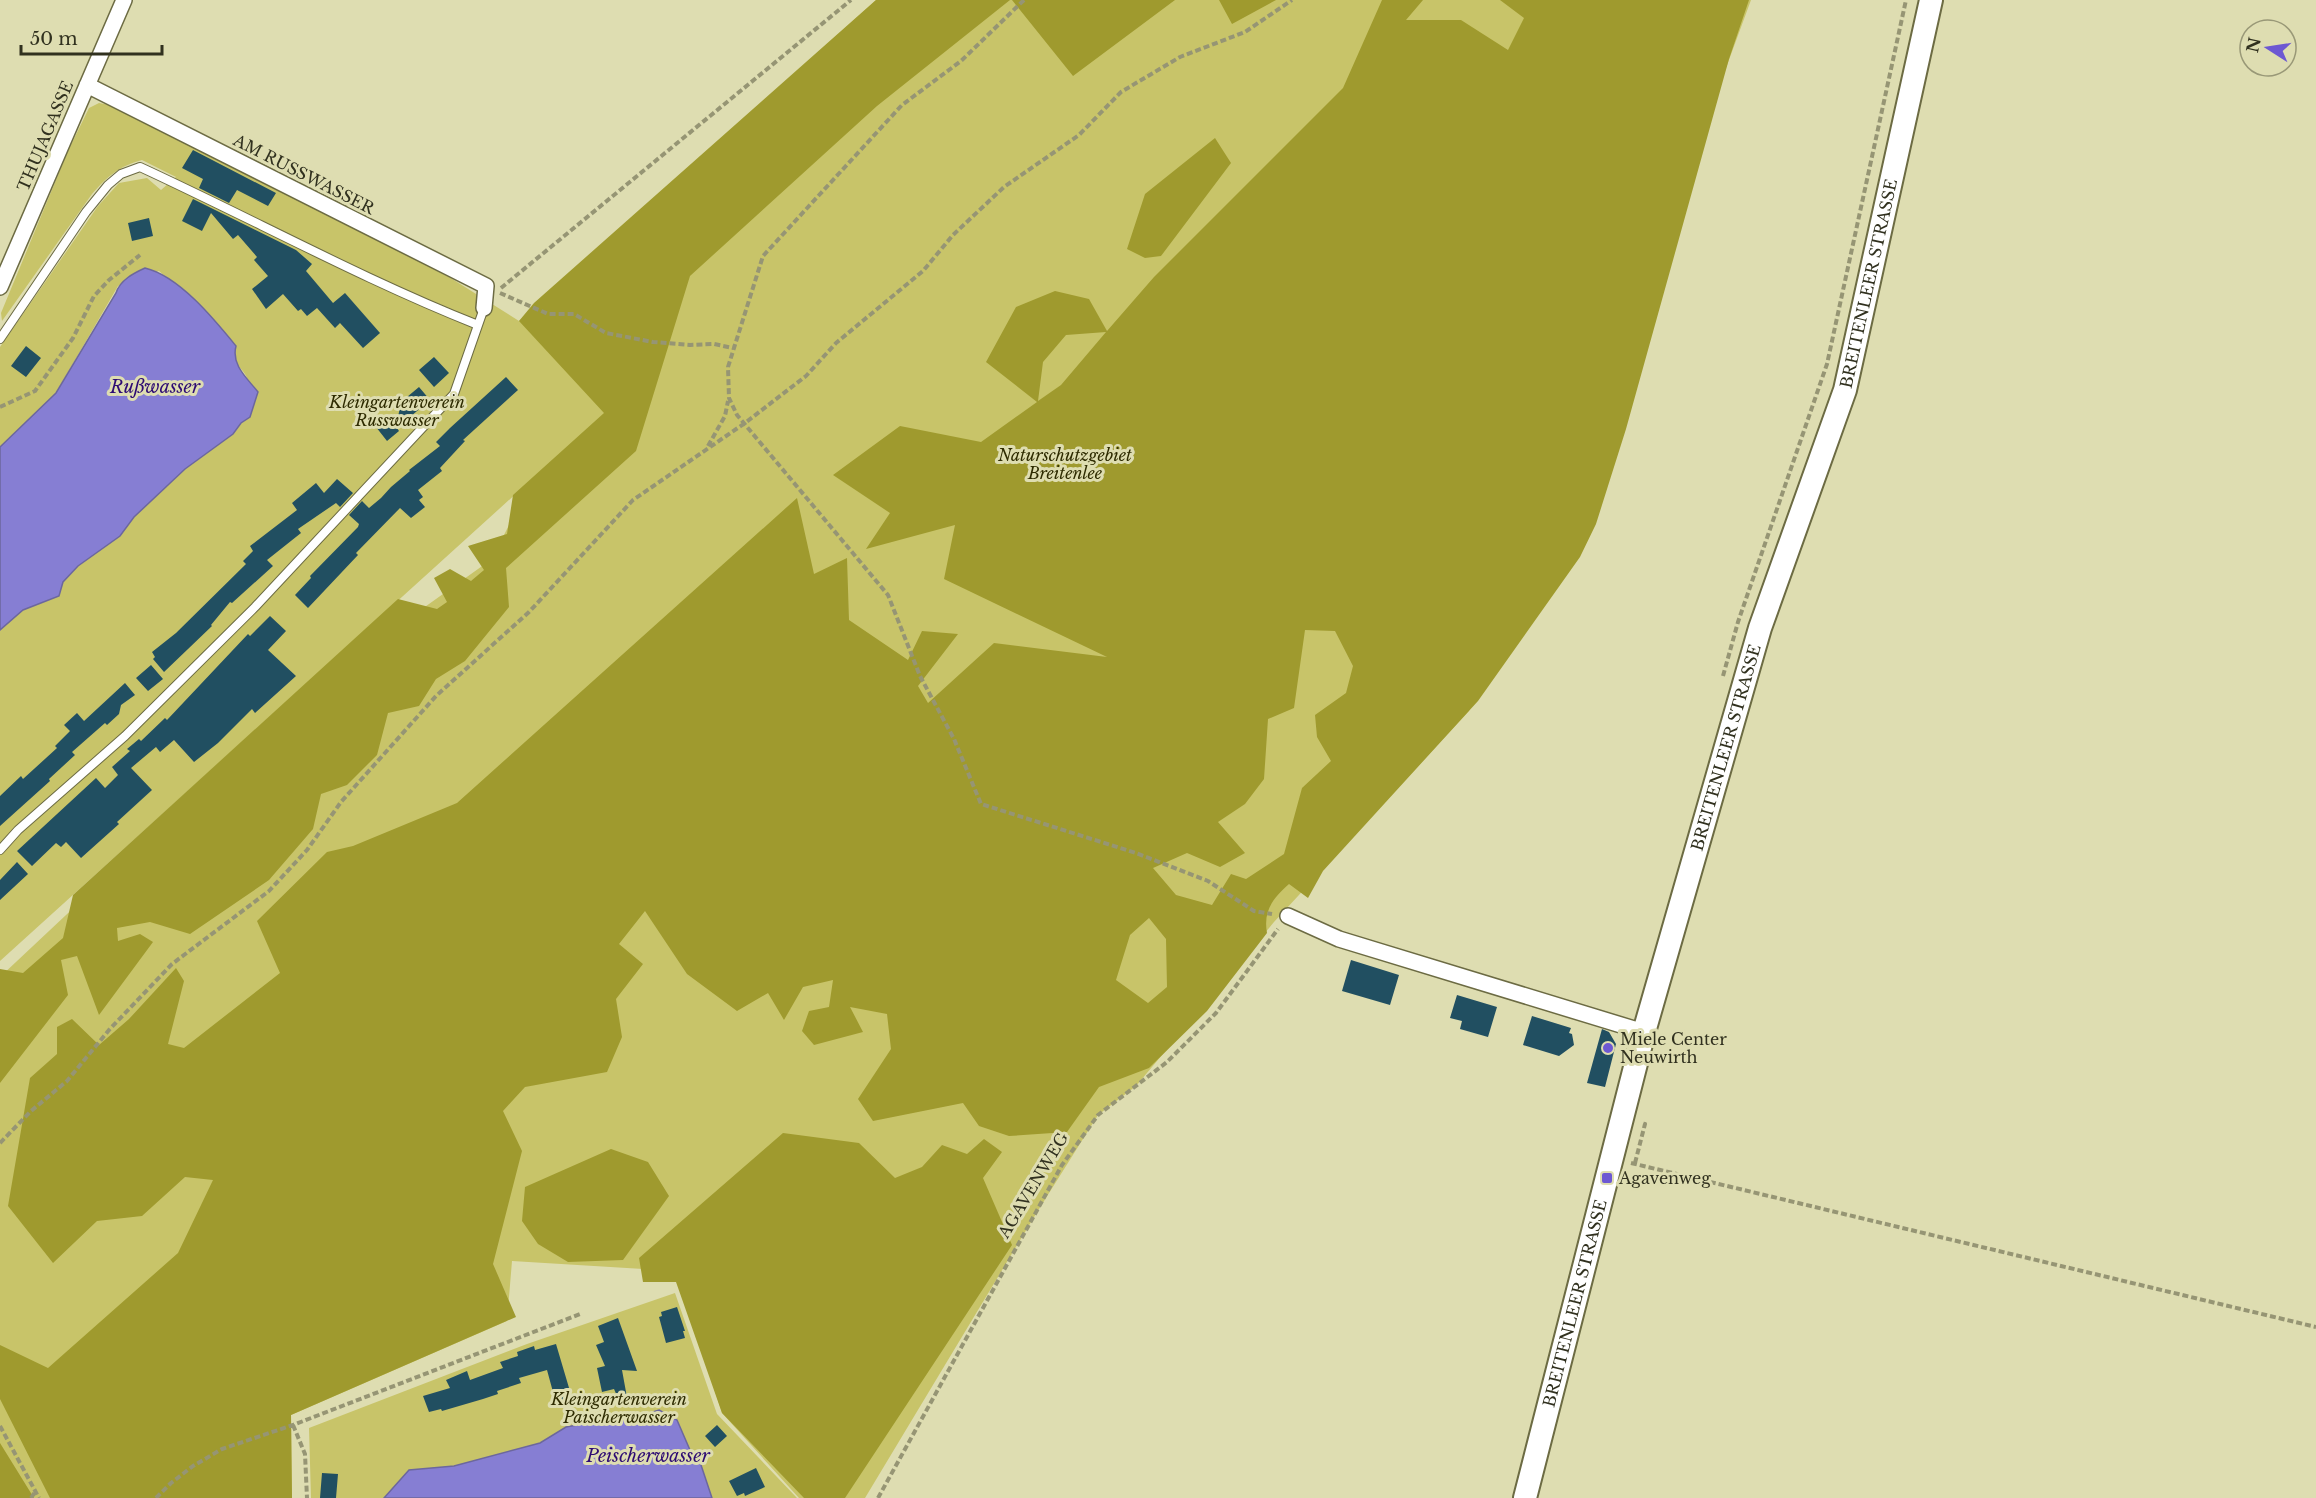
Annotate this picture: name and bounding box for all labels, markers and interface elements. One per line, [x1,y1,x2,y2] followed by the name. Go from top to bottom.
[21,18,162,56] scale bar
[2238,18,2298,78] north arrow
[30,28,78,50] text: 50 m
[2242,35,2265,54] text: N
[13,78,77,194] street label: THUJAGASSE
[229,129,379,219] street label: AM RUSSWASSER
[1836,177,1901,390] street label: BREITENLEER STRASSE
[109,376,201,398] water label: Rußwasser
[328,392,465,430] park label: Kleingartenverein Russwasser
[997,445,1132,483] park label: Naturschutzgebiet Breitenlee
[1687,642,1765,853] street label: BREITENLEER STRASSE
[1620,1029,1727,1067] place label: Miele Center Neuwirth
[1601,1041,1615,1055] marker: Miele Center Neuwirth
[993,1128,1072,1242] street label: AGAVENWEG
[1618,1168,1711,1188] place label: Agavenweg
[1600,1171,1614,1185] marker: Agavenweg
[1539,1197,1611,1409] street label: BREITENLEER STRASSE
[550,1389,687,1427] park label: Kleingartenverein Paischerwasser
[585,1445,710,1467] water label: Peischerwasser

